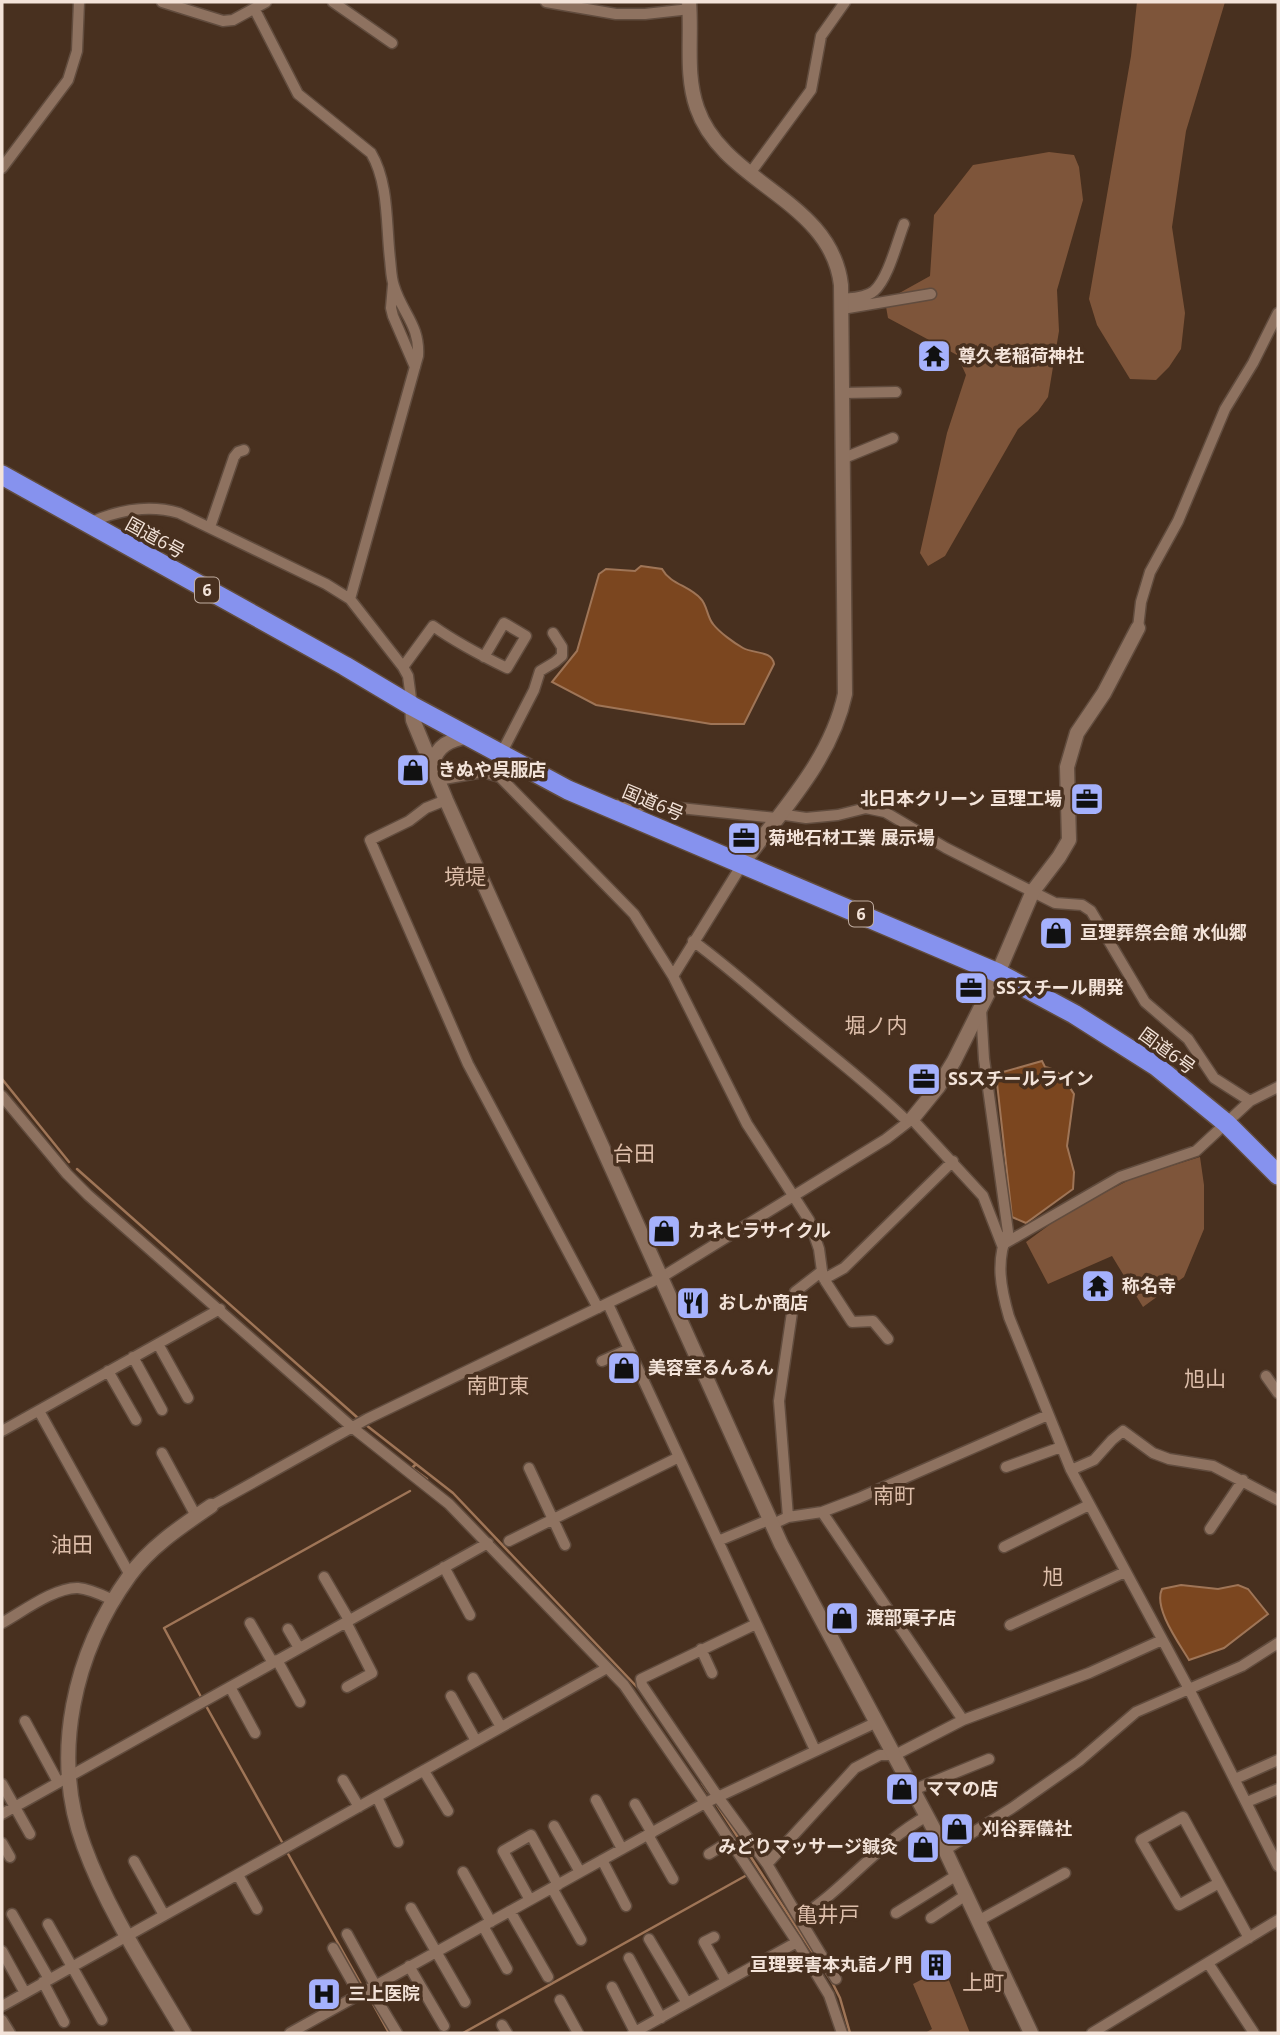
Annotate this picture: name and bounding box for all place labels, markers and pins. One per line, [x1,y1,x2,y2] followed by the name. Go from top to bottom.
[915,337,953,375] temple icon: 尊久老稲荷神社
[958,343,1084,367] place label: 尊久老稲荷神社
[394,751,432,789] shop icon: きぬや呉服店
[438,757,546,781] place label: きぬや呉服店
[1068,780,1106,818] office icon: 北日本クリーン 亘理工場
[860,786,1062,810] place label: 北日本クリーン 亘理工場
[725,819,763,857] office icon: 菊地石材工業 展示場
[768,825,935,849] place label: 菊地石材工業 展示場
[1037,914,1075,952] shop icon: 亘理葬祭会館 水仙郷
[1080,920,1247,944] place label: 亘理葬祭会館 水仙郷
[952,969,990,1007] office icon: SSスチール開発
[996,975,1124,999] place label: SSスチール開発
[905,1060,943,1098] office icon: SSスチールライン
[948,1066,1094,1090] place label: SSスチールライン
[645,1212,683,1250] shop icon: カネヒラサイクル
[688,1218,831,1242] place label: カネヒラサイクル
[1079,1267,1117,1305] temple icon: 称名寺
[1122,1273,1176,1297] place label: 称名寺
[674,1284,712,1322] restaurant icon: おしか商店
[718,1290,808,1314] place label: おしか商店
[605,1349,643,1387] shop icon: 美容室るんるん
[648,1355,774,1379] place label: 美容室るんるん
[823,1599,861,1637] shop icon: 渡部菓子店
[866,1605,956,1629] place label: 渡部菓子店
[883,1770,921,1808] shop icon: ママの店
[926,1776,998,1800] place label: ママの店
[938,1810,976,1848] shop icon: 刈谷葬儀社
[982,1816,1072,1840] place label: 刈谷葬儀社
[904,1828,942,1866] shop icon: みどりマッサージ鍼灸
[718,1834,898,1858] place label: みどりマッサージ鍼灸
[917,1946,955,1984] building icon: 亘理要害本丸詰ノ門
[750,1952,912,1976] place label: 亘理要害本丸詰ノ門
[305,1975,343,2013] hospital icon: 三上医院
[348,1981,420,2005] place label: 三上医院

